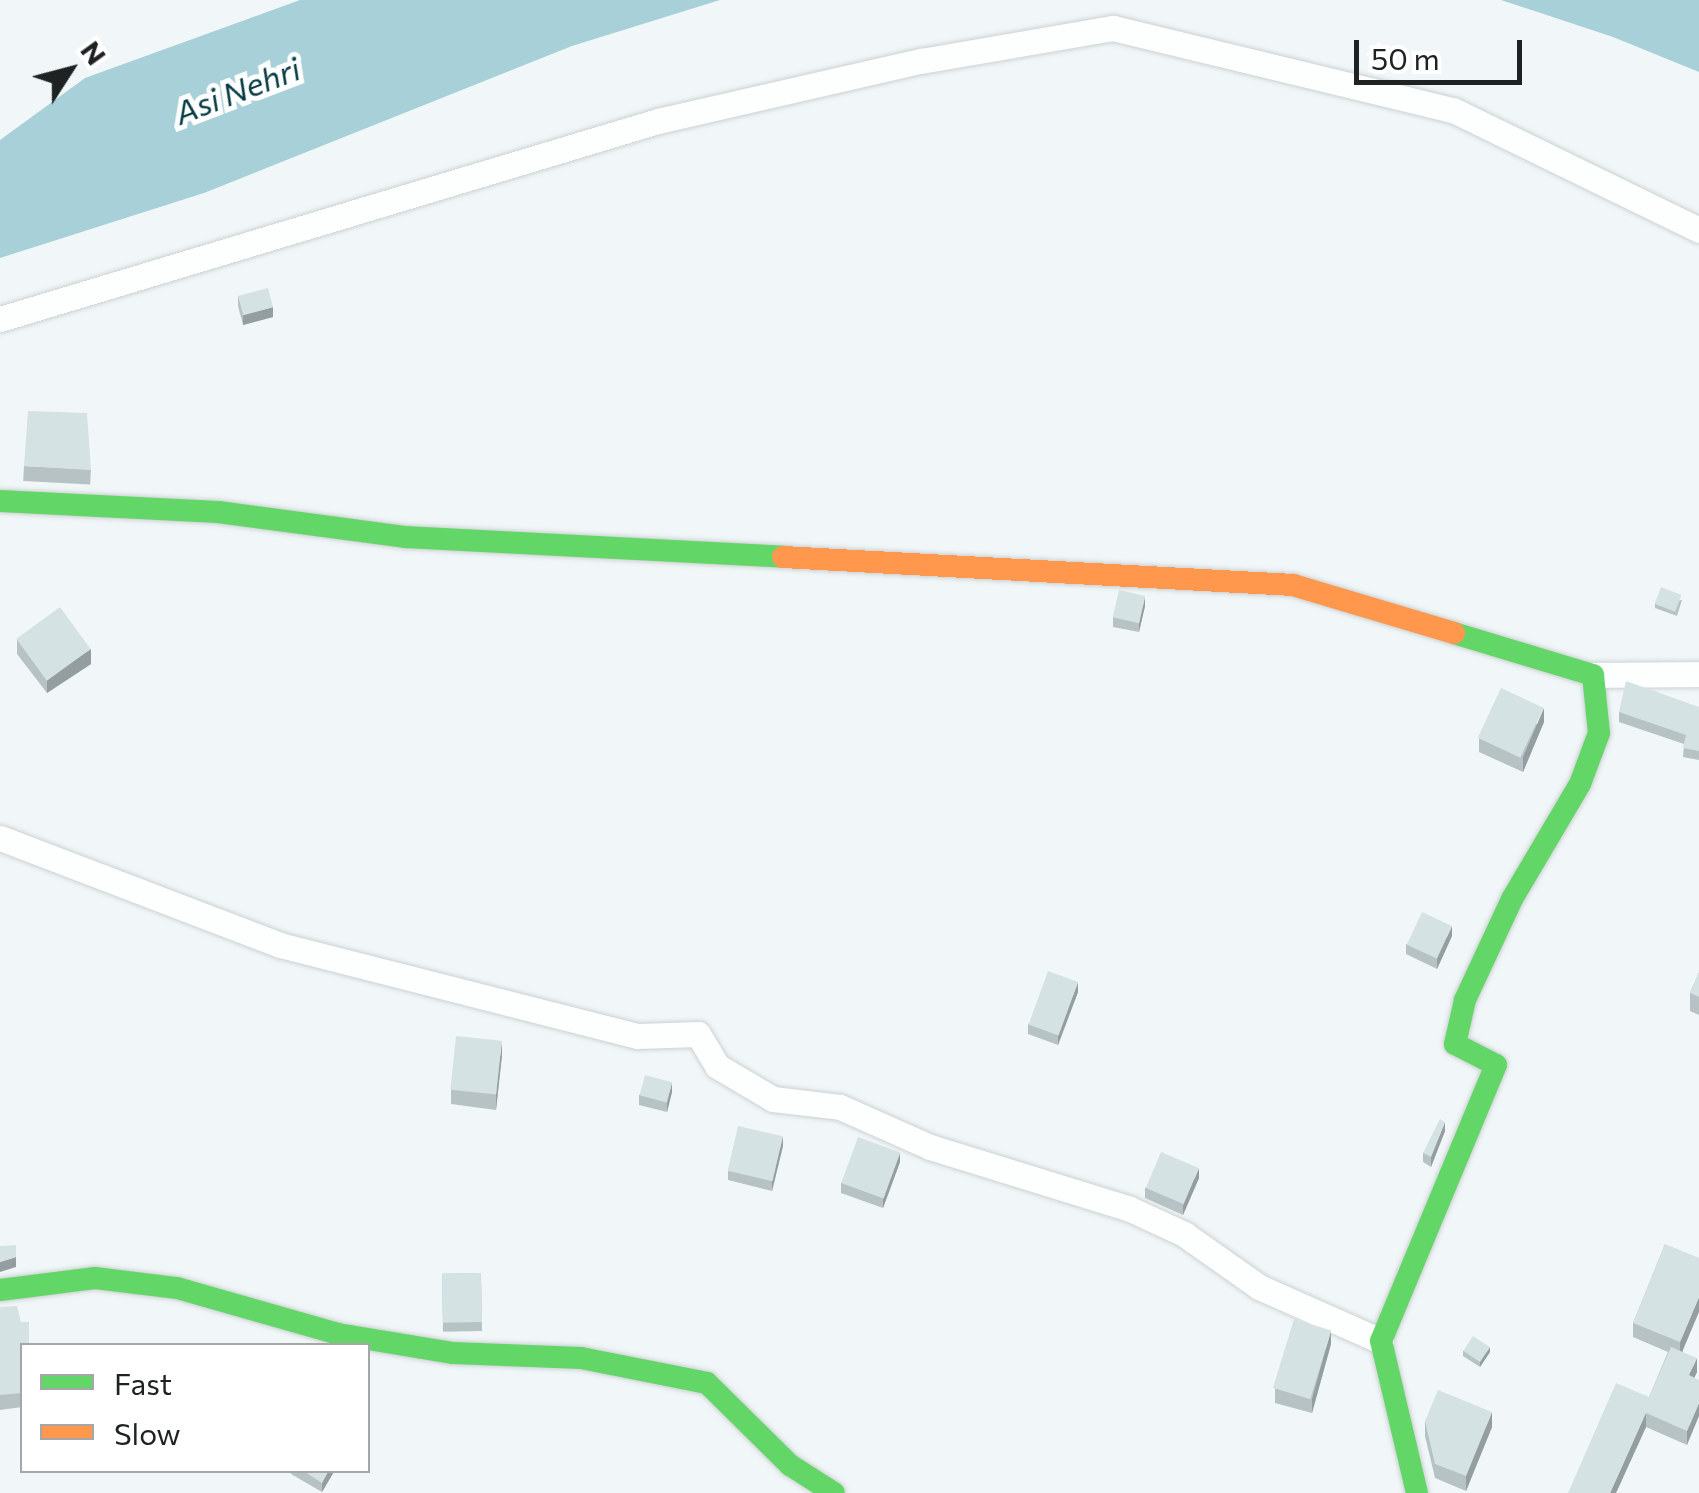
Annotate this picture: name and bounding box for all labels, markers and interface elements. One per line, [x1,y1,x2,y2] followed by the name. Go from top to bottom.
[20,20,120,120] north arrow
[1359,20,1526,82] scale bar
[74,34,114,71] text: N
[1371,39,1440,76] text: 50 m
[169,49,305,131] water label: Asi Nehri
[20,1343,370,1473] legend
[114,1364,172,1401] text: Fast
[114,1414,181,1451] text: Slow

